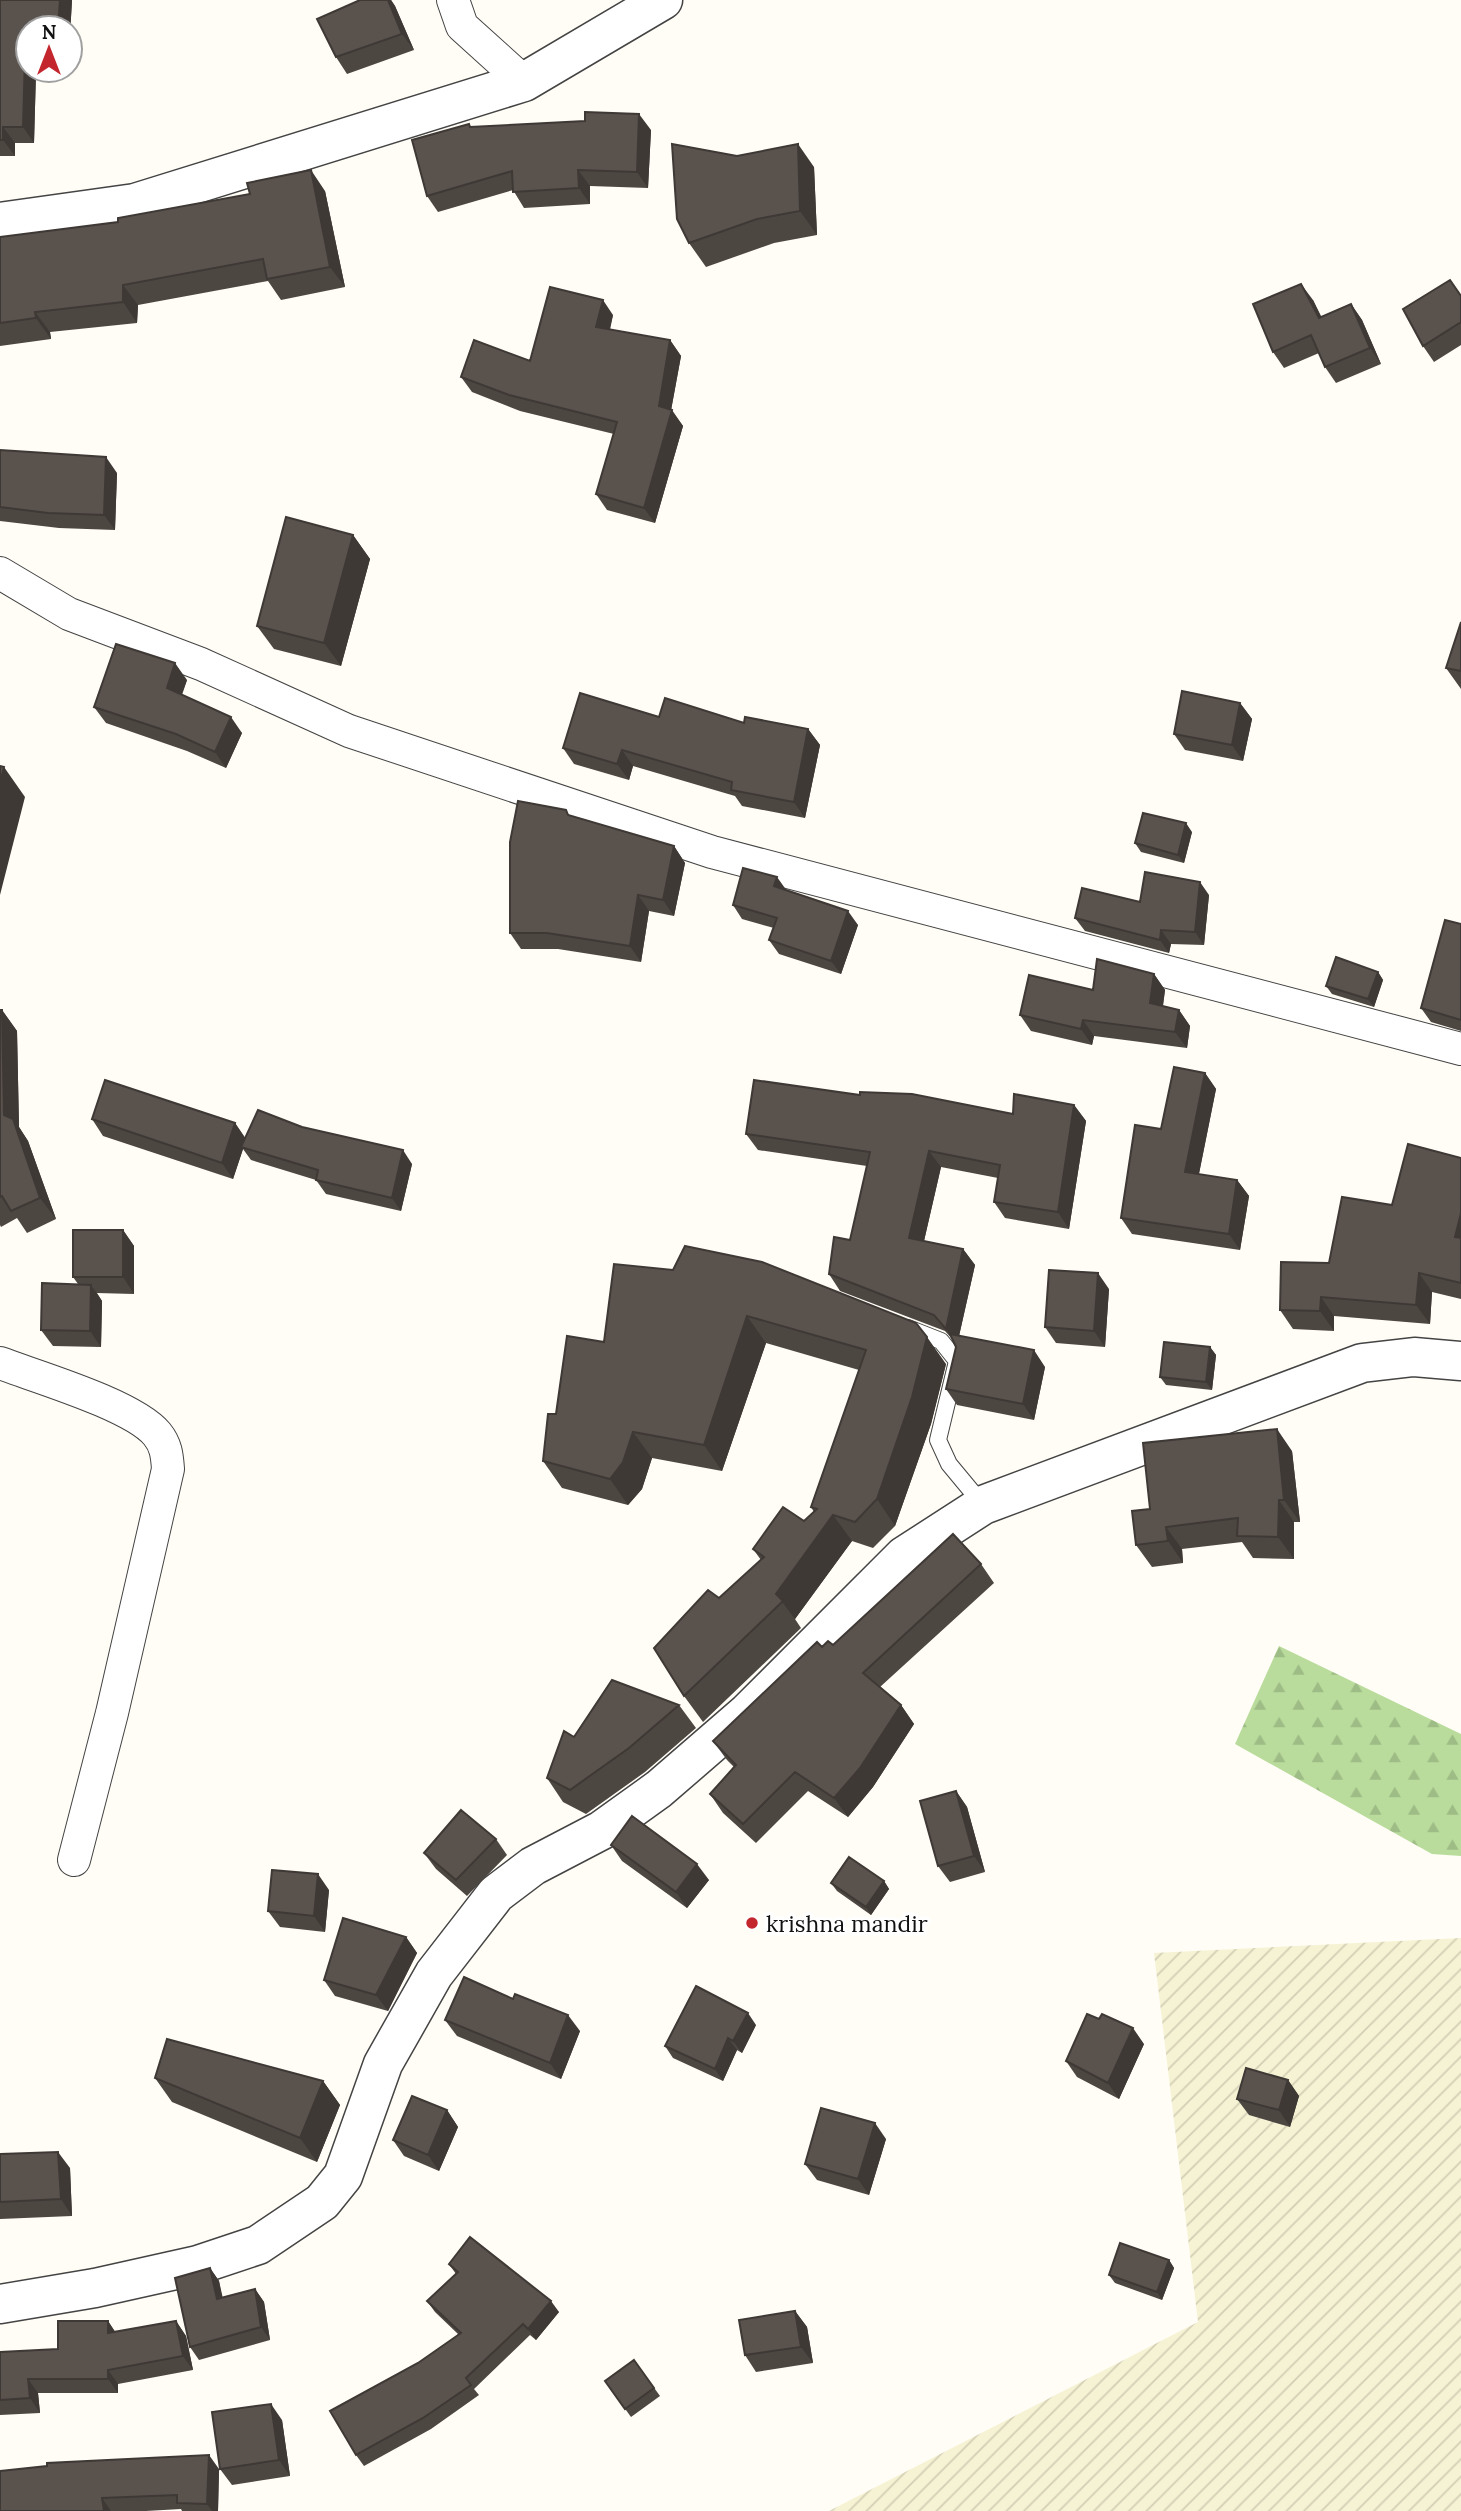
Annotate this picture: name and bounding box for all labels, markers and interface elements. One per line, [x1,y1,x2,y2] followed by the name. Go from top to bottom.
[14,14,84,84] north arrow
[42,20,57,44] text: N
[766,1909,928,1938] place label: krishna mandir
[744,1915,760,1931] marker: krishna mandir

